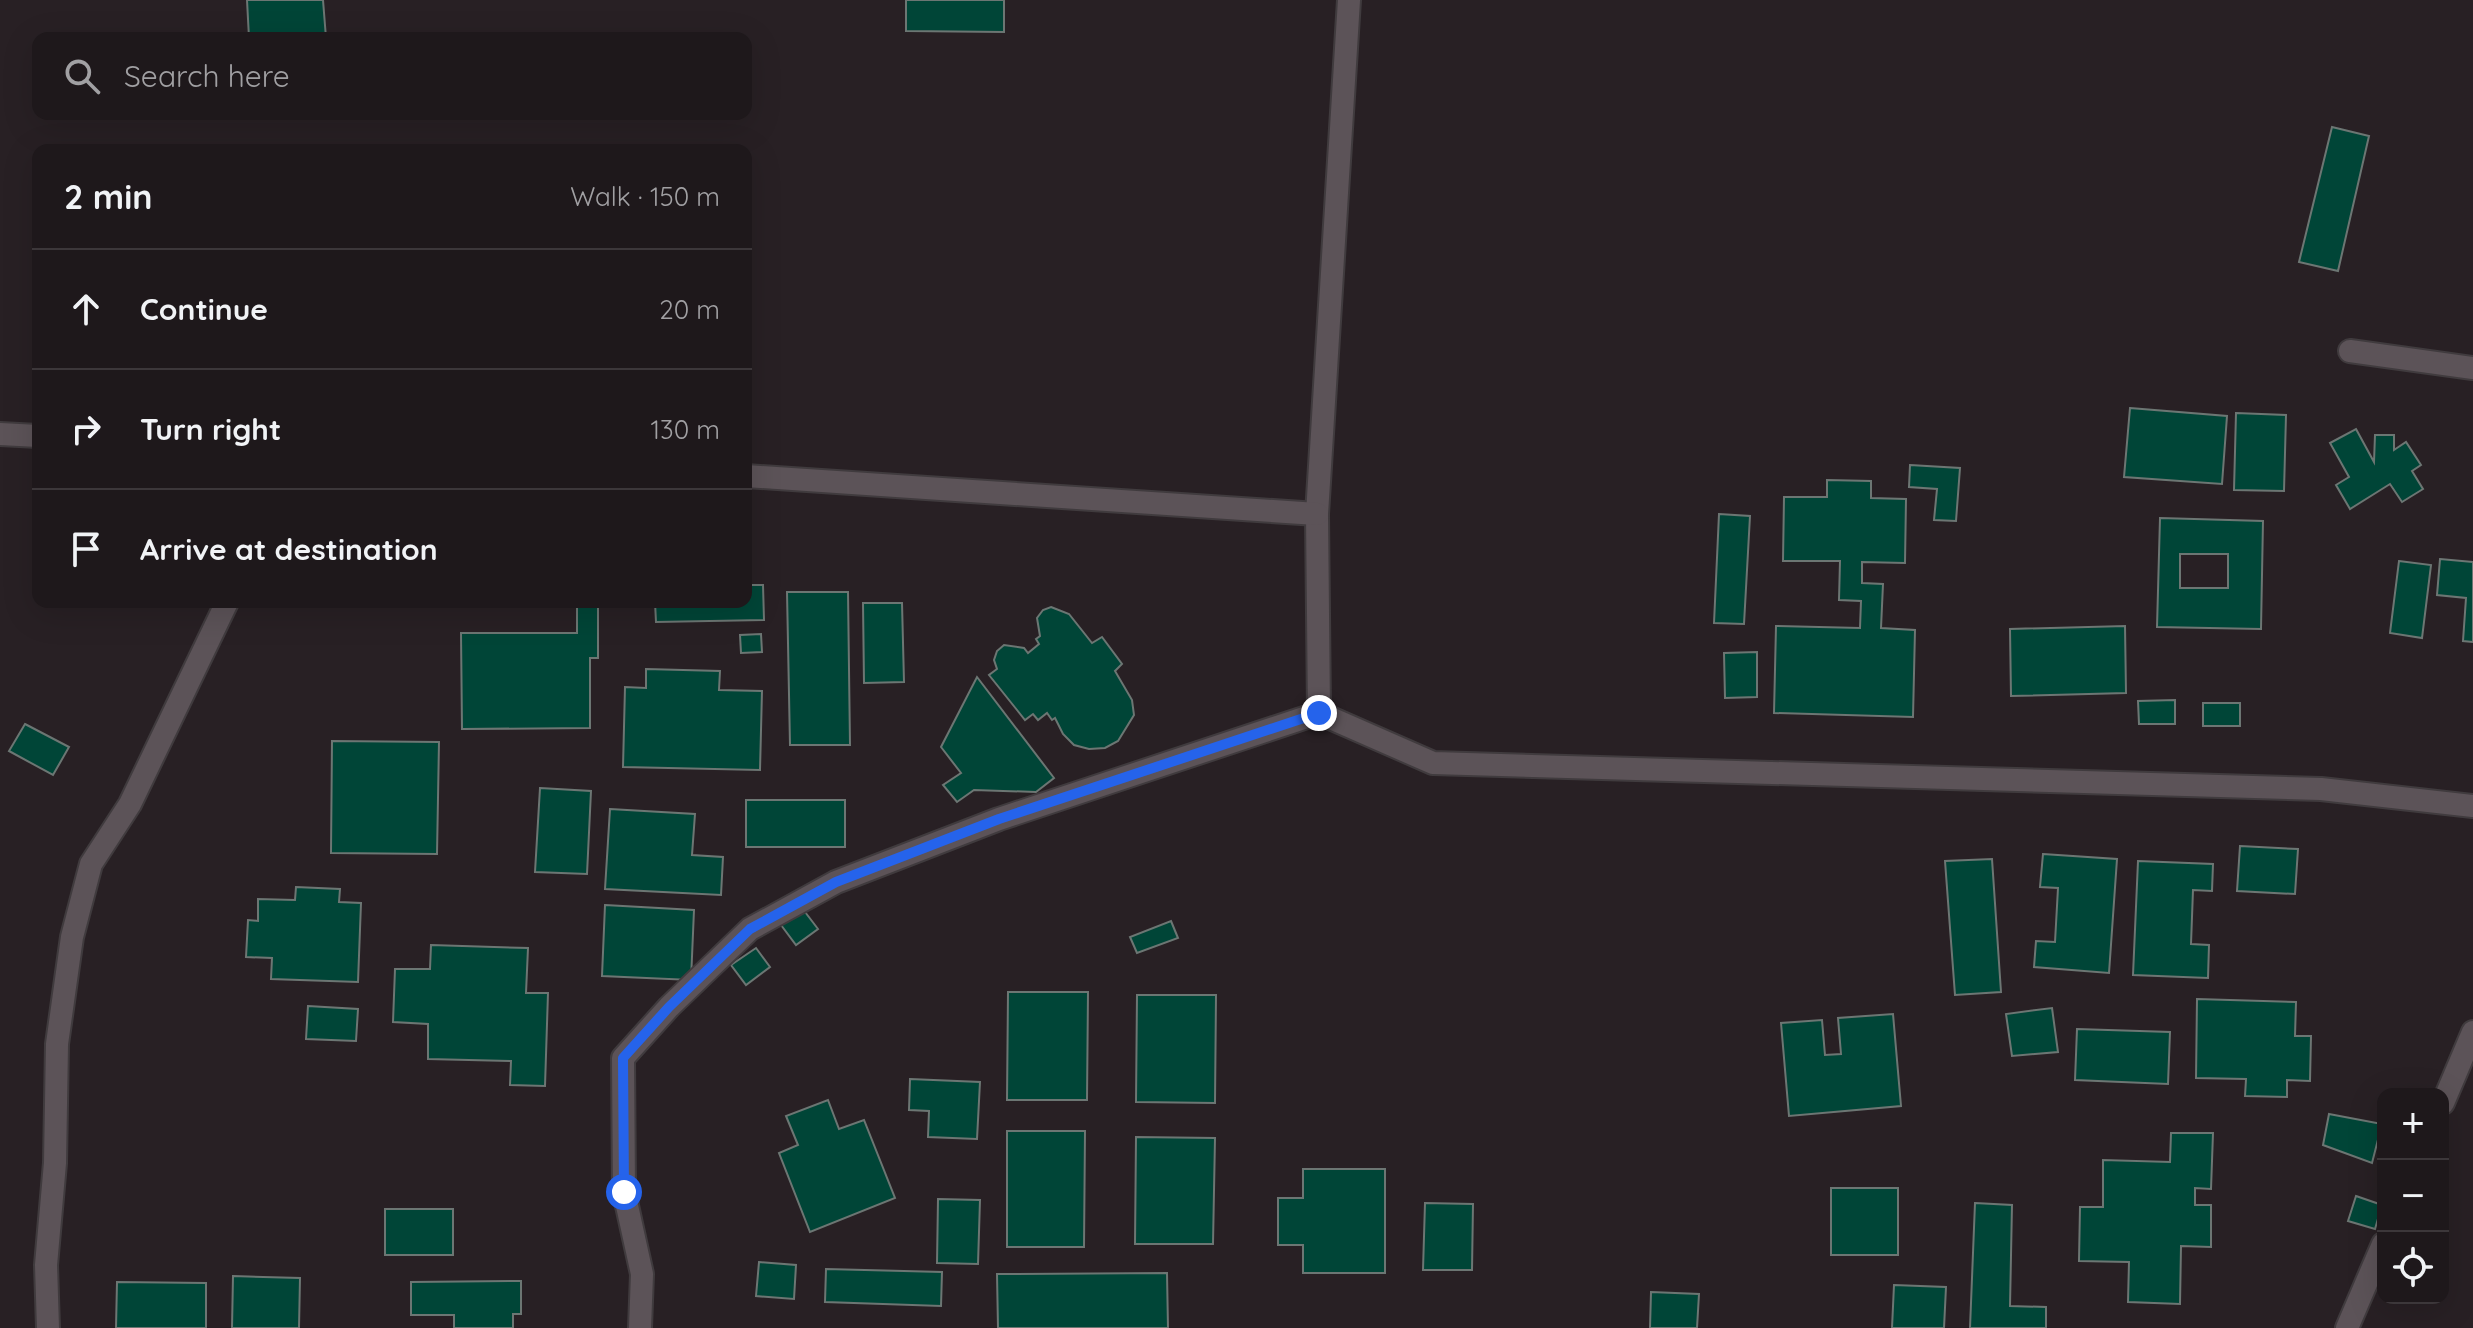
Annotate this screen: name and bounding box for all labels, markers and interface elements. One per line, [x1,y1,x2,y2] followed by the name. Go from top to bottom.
[32,32,752,120] search box
[60,54,104,98] icon: search
[124,57,290,95] text: Search here
[64,175,153,218] text: 2 min
[570,180,720,213] text: Walk · 150 m
[64,287,108,331] icon: ahead
[140,290,268,328] text: Continue
[659,293,720,326] text: 20 m
[64,407,108,451] icon: right
[140,410,281,448] text: Turn right
[650,413,720,446] text: 130 m
[64,527,108,571] icon: arrive
[140,530,438,568] text: Arrive at destination
[1301,695,1337,731] route end
[2377,1088,2449,1304] map controls
[2377,1088,2449,1160] button: +
[2377,1160,2449,1232] button: −
[606,1174,642,1210] route start
[2377,1232,2449,1304] button: locate

